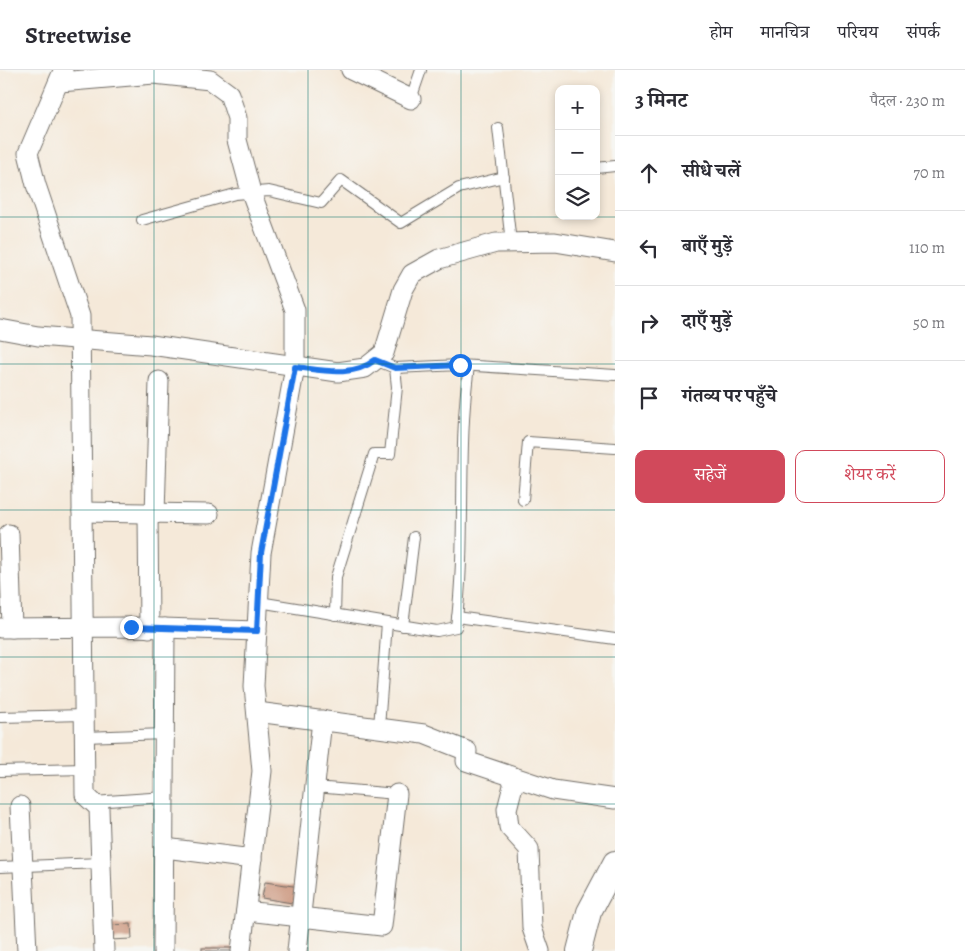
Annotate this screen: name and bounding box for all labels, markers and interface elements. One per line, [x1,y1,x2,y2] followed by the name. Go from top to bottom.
[25,19,131,51] text: Streetwise
[710,20,733,44] text: होम
[761,20,809,44] text: मानचित्र
[837,20,878,44] text: परिचय
[906,20,940,44] text: संपर्क
[555,85,600,220] map controls
[555,85,600,130] button: +
[635,86,687,114] text: 3 मिनट
[870,90,945,112] text: पैदल · 230 m
[555,130,600,175] button: −
[682,158,740,184] text: सीधे चलें
[635,159,663,187] icon: ahead
[913,162,945,184] text: 70 m
[555,175,600,220] button: layers
[682,233,732,259] text: बाएँ मुड़ें
[635,234,663,262] icon: left
[909,237,945,259] text: 110 m
[682,308,732,334] text: दाएँ मुड़ें
[635,309,663,337] icon: right
[913,312,945,334] text: 50 m
[449,354,472,377] route start
[682,383,777,409] text: गंतव्य पर पहुँचे
[635,384,663,412] icon: arrive
[635,450,785,503] button: सहेजें
[795,450,945,503] button: शेयर करें
[120,616,143,639] route end

